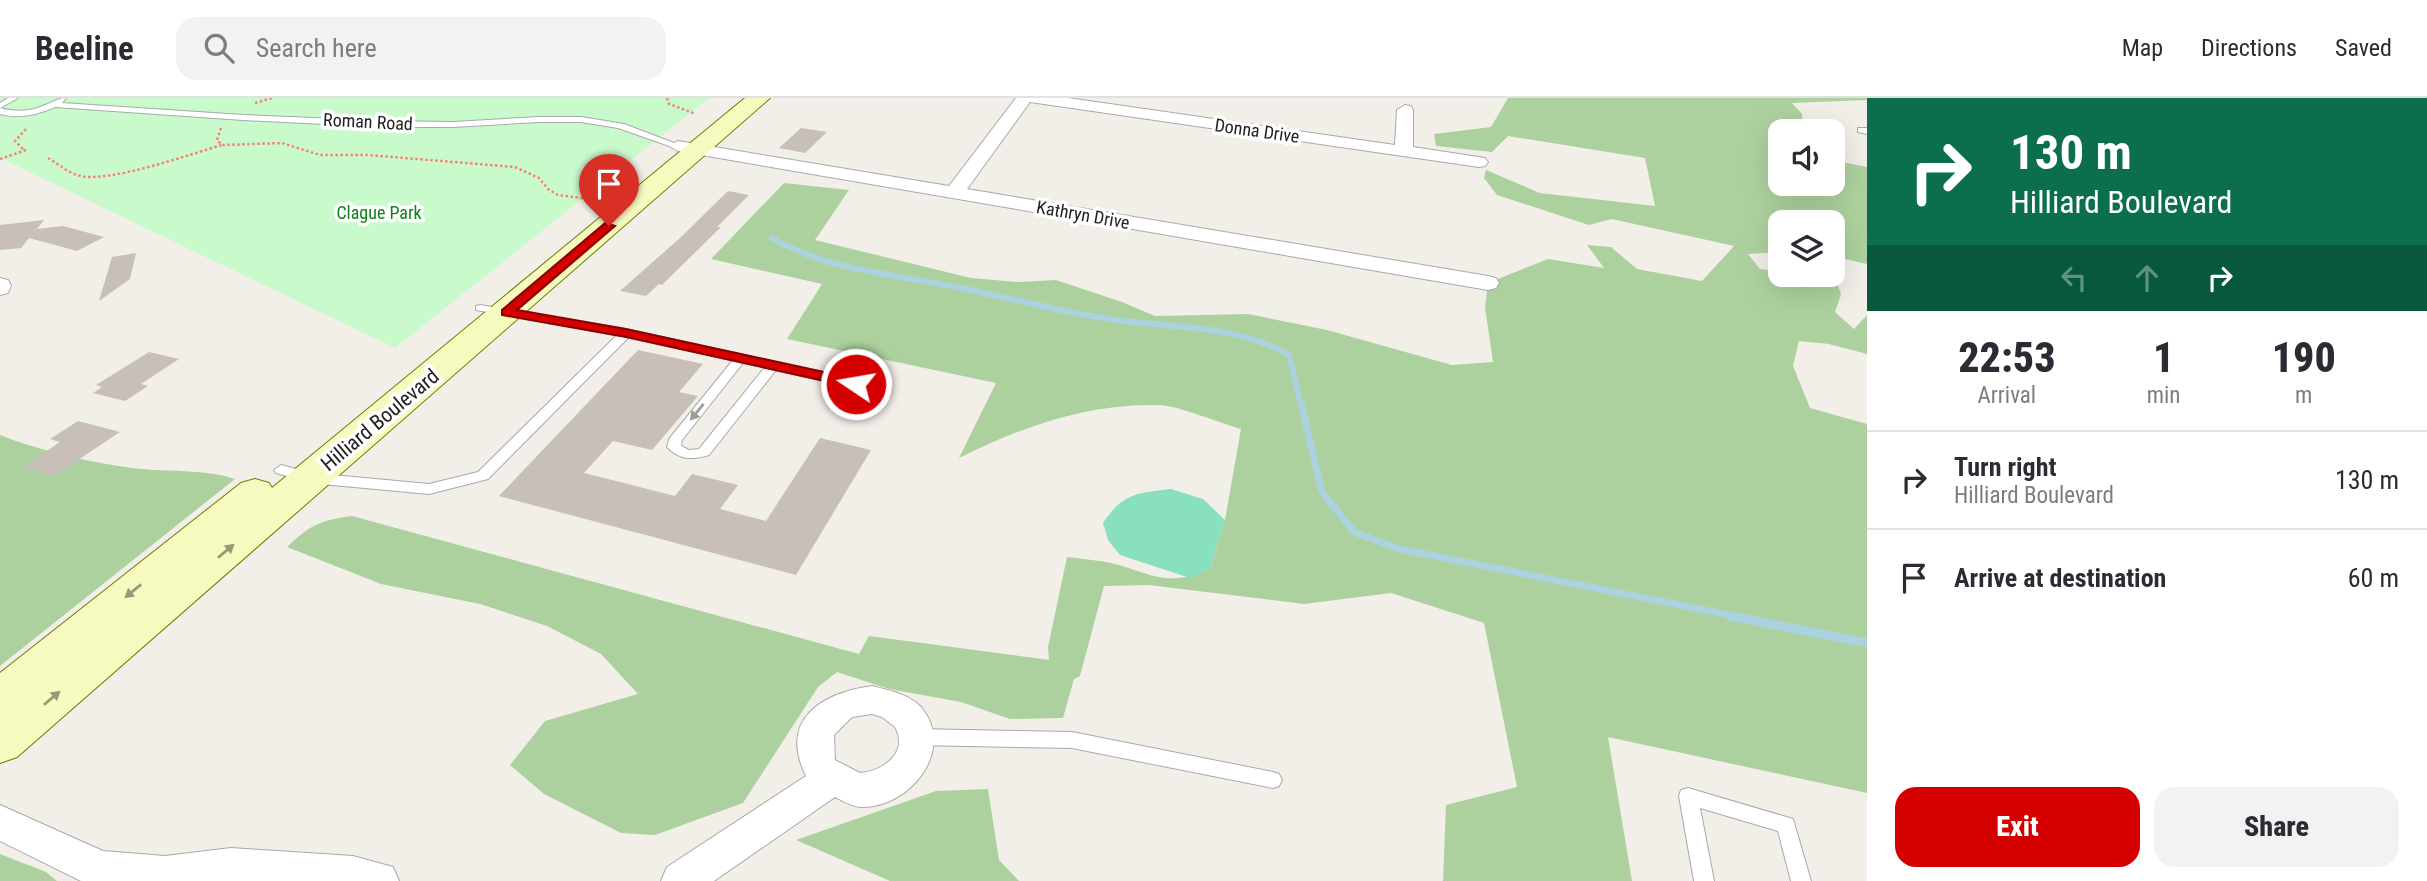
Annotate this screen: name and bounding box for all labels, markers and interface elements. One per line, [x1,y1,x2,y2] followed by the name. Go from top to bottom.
[176,17,666,80] search box
[35,29,134,68] text: Beeline
[200,29,238,67] icon: search
[256,33,377,63] text: Search here
[2122,34,2163,62] text: Map
[2201,34,2297,62] text: Directions
[2335,34,2392,62] text: Saved
[323,109,413,134] street label: Roman Road
[1213,114,1301,147] street label: Donna Drive
[1768,119,1845,287] map controls
[1768,119,1845,196] button: sound
[2010,124,2132,181] text: 130 m
[1895,126,1986,217] icon: right
[579,154,639,226] pin
[590,165,628,203] icon: arrive
[2010,183,2232,221] text: Hilliard Boulevard
[1035,196,1131,233] street label: Kathryn Drive
[336,202,422,223] park label: Clague Park
[1768,210,1845,287] button: layers
[2055,259,2093,297] icon: left
[2128,259,2166,297] icon: ahead
[2201,259,2239,297] icon: right
[1958,333,2055,382] text: 22:53
[2153,333,2174,382] text: 1
[2272,333,2336,382] text: 190
[819,347,893,421] position arrow
[316,364,444,476] street label: Hilliard Boulevard
[1978,382,2036,409] text: Arrival
[2147,382,2180,409] text: min
[2295,382,2312,409] text: m
[690,403,705,421] one-way arrow
[1954,452,2056,482] text: Turn right
[1895,461,1933,499] icon: right
[2335,465,2399,495] text: 130 m
[1954,482,2114,509] text: Hilliard Boulevard
[217,544,234,559] one-way arrow
[1895,559,1933,597] icon: arrive
[1954,563,2166,593] text: Arrive at destination
[2348,563,2399,593] text: 60 m
[125,583,142,598] one-way arrow
[43,690,61,706] one-way arrow
[1895,787,2140,867] button: Exit
[2154,787,2399,867] button: Share

